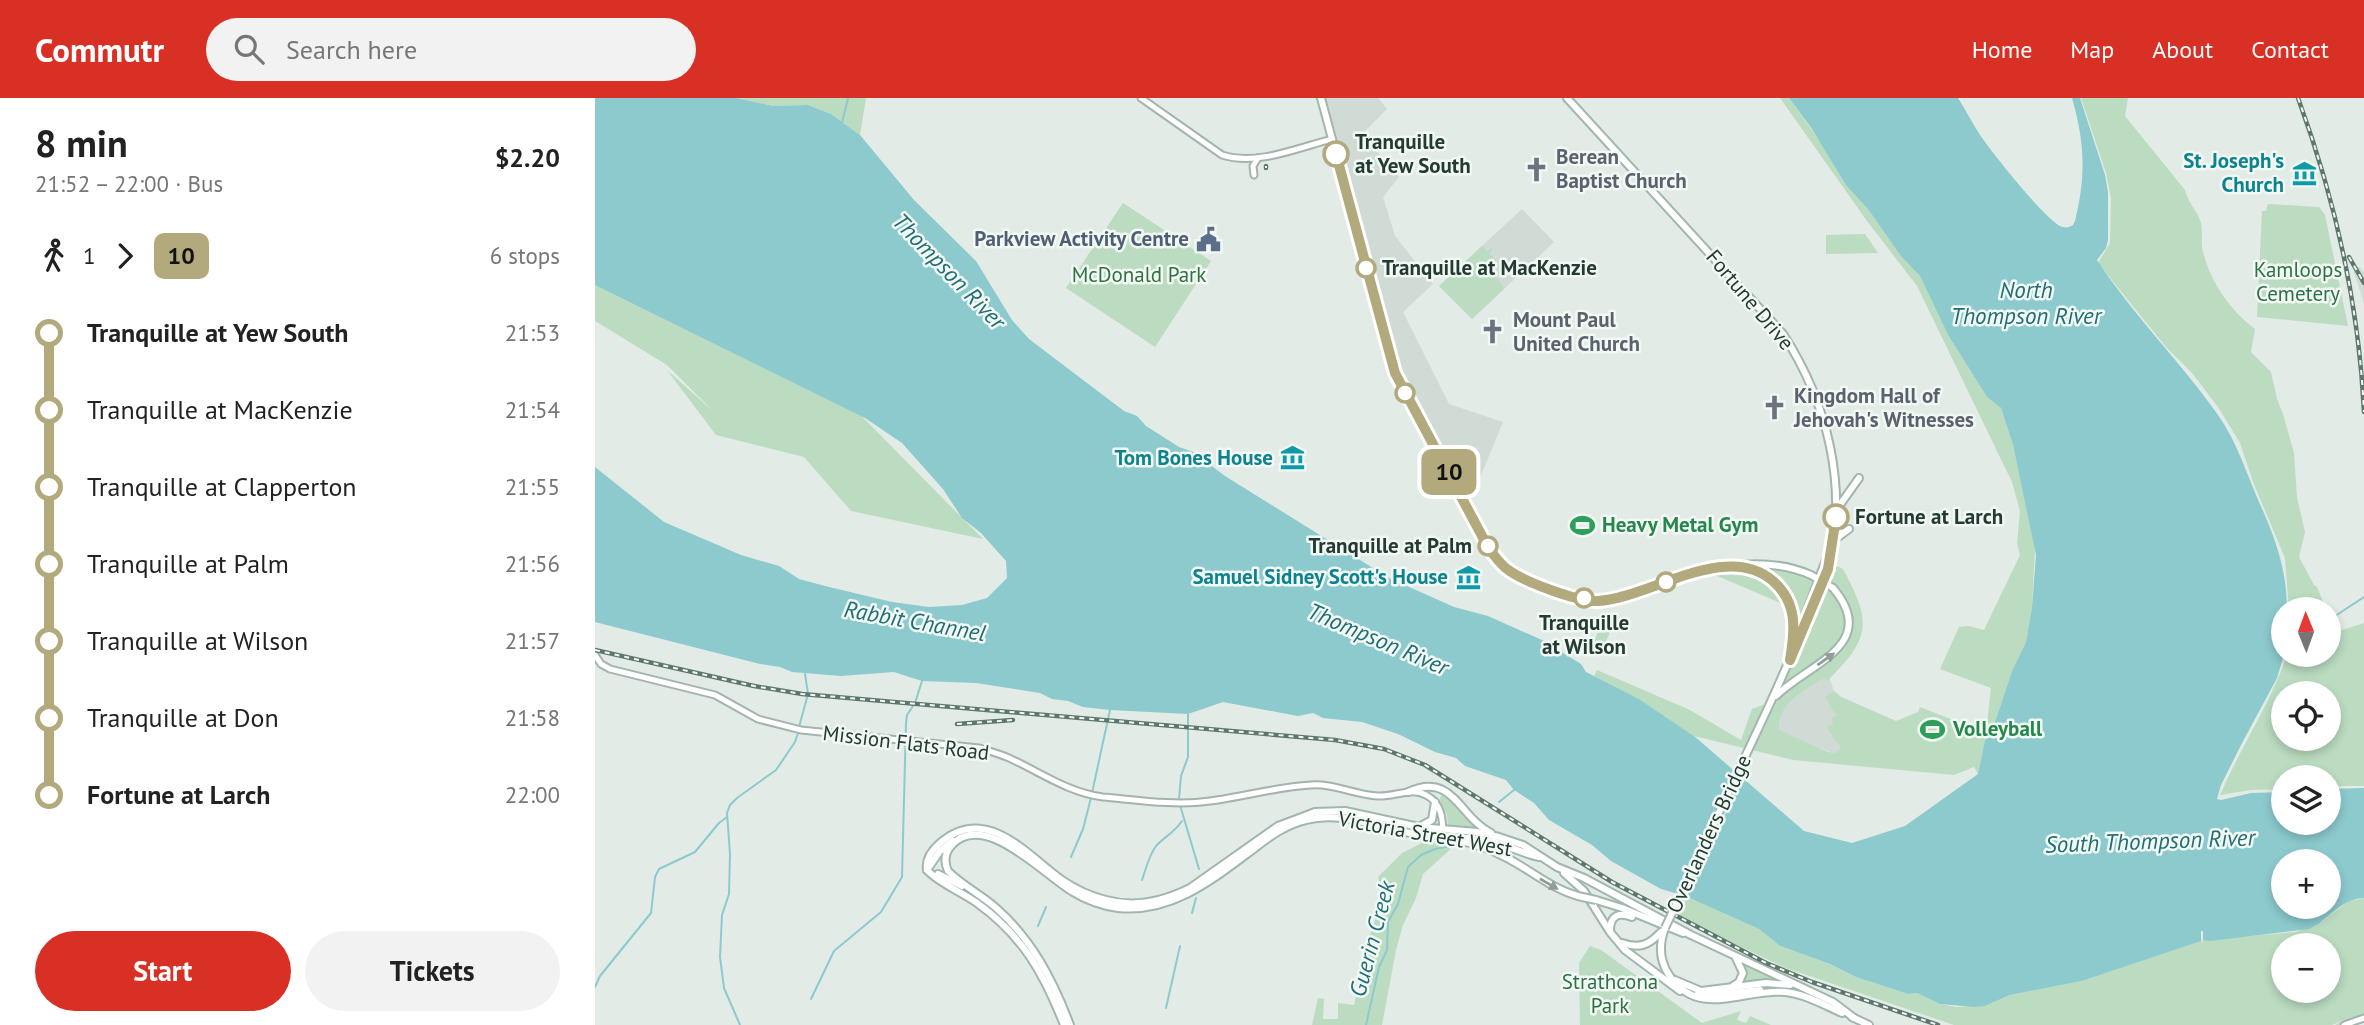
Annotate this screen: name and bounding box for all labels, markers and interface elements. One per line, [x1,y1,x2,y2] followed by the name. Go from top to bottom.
[206,18,696,81] search box
[35,28,164,71] text: Commutr
[230,30,268,68] icon: search
[286,33,417,66] text: Search here
[1972,34,2032,65] text: Home
[2070,34,2114,65] text: Map
[2152,34,2213,65] text: About
[2251,34,2329,65] text: Contact
[35,118,128,167] text: 8 min
[1355,128,1471,179] place label: Tranquille at Yew South
[495,141,560,174] text: $2.20
[1323,141,1349,167] marker: Tranquille at Yew South
[1556,143,1687,194] place label: Berean Baptist Church
[2183,147,2284,198] place label: St. Joseph's Church
[1522,155,1550,183] church icon: Berean Baptist Church
[2290,159,2318,187] museum icon: St. Joseph's Church
[35,169,223,198] text: 21:52 – 22:00 · Bus
[887,206,1013,336] water label: Thompson River
[974,225,1189,252] place label: Parkview Activity Centre
[1195,225,1223,253] public building icon: Parkview Activity Centre
[35,237,73,275] icon: walk
[106,237,144,275] icon: forward
[168,240,195,271] text: 10
[83,241,96,270] text: 1
[490,241,560,270] text: 6 stops
[1700,244,1800,356] street label: Fortune Drive
[1382,254,1597,281] place label: Tranquille at MacKenzie
[2254,256,2342,307] park label: Kamloops Cemetery
[1356,258,1376,278] marker: Tranquille at MacKenzie
[1072,261,1206,288] park label: McDonald Park
[1951,275,2103,330] water label: North Thompson River
[1513,306,1640,357] place label: Mount Paul United Church
[87,316,348,349] text: Tranquille at Yew South
[505,318,560,347] text: 21:53
[1479,318,1507,346] church icon: Mount Paul United Church
[1793,382,1974,433] place label: Kingdom Hall of Jehovah's Witnesses
[1395,383,1415,403] unlabelled marker
[87,393,353,426] text: Tranquille at MacKenzie
[1760,394,1788,422] church icon: Kingdom Hall of Jehovah's Witnesses
[505,395,560,424] text: 21:54
[1115,444,1273,471] place label: Tom Bones House
[1279,444,1307,472] museum icon: Tom Bones House
[1417,449,1481,495] line badge: 10
[1435,456,1463,487] text: 10
[87,470,357,503] text: Tranquille at Clapperton
[505,472,560,501] text: 21:55
[1855,503,2003,530] place label: Fortune at Larch
[1823,504,1849,530] marker: Fortune at Larch
[1568,511,1596,539] sports icon: Heavy Metal Gym
[1602,511,1758,538] place label: Heavy Metal Gym
[1309,532,1472,559] place label: Tranquille at Palm
[1478,536,1498,556] marker: Tranquille at Palm
[87,547,289,580] text: Tranquille at Palm
[505,549,560,578] text: 21:56
[1192,563,1448,590] place label: Samuel Sidney Scott's House
[1454,563,1482,591] museum icon: Samuel Sidney Scott's House
[1656,572,1676,592] unlabelled marker
[1574,588,1594,608] marker: Tranquille at Wilson
[842,594,988,647] water label: Rabbit Channel
[1303,596,1454,682] water label: Thompson River
[2271,597,2341,667] north arrow
[2271,597,2341,1003] map controls
[1539,609,1629,660] place label: Tranquille at Wilson
[87,624,308,657] text: Tranquille at Wilson
[505,626,560,655] text: 21:57
[1817,652,1835,666] one-way arrow
[2271,681,2341,751] button: locate
[87,701,279,734] text: Tranquille at Don
[505,703,560,732] text: 21:58
[1919,715,1947,743] sports icon: Volleyball
[1952,715,2043,742] place label: Volleyball
[821,719,991,766] street label: Mission Flats Road
[1660,750,1757,917] street label: Overlanders Bridge
[2271,765,2341,835] button: layers
[87,778,270,811] text: Fortune at Larch
[505,780,560,809] text: 22:00
[1335,805,1514,862] street label: Victoria Street West
[2045,822,2257,859] water label: South Thompson River
[2271,849,2341,919] button: +
[1342,876,1401,1000] water label: Guerin Creek
[1539,878,1559,890] one-way arrow
[35,931,291,1011] button: Start
[305,931,560,1011] button: Tickets
[2271,933,2341,1003] button: −
[1562,968,1658,1019] park label: Strathcona Park

